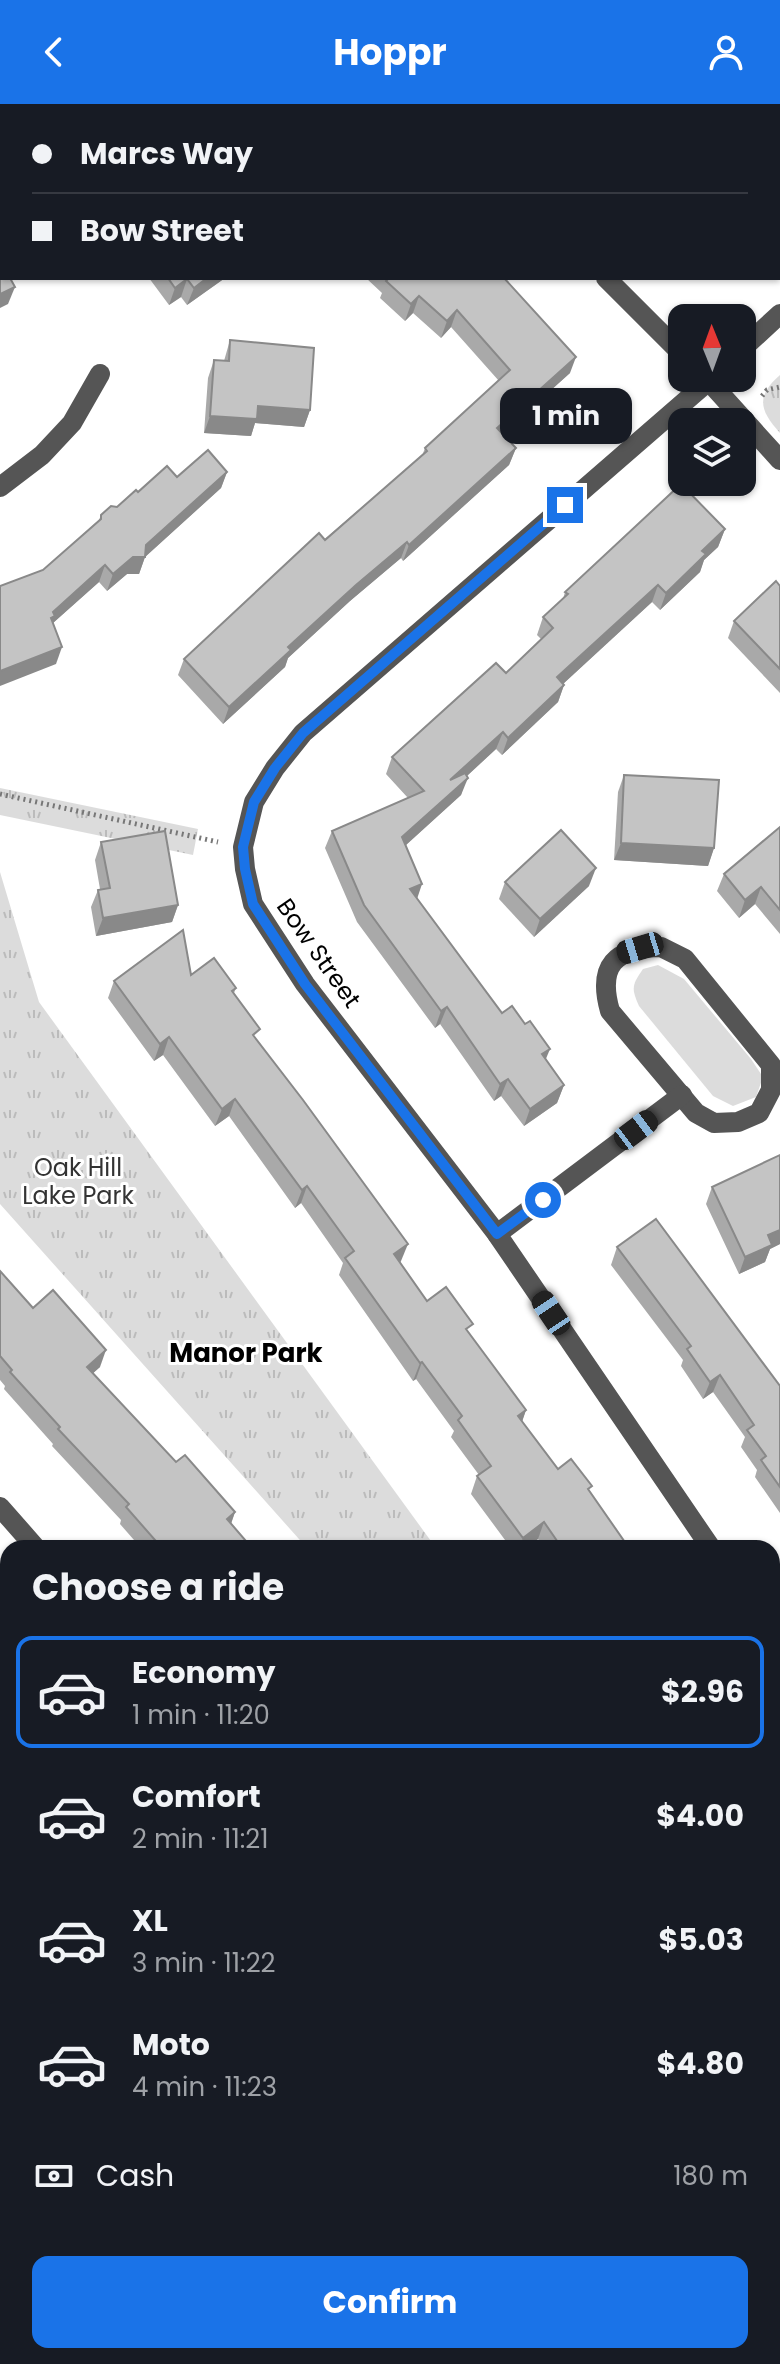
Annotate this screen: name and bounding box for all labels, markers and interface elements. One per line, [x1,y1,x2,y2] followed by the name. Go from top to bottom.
[333,27,447,78] text: Hoppr
[32,30,76,74] icon: back
[704,30,748,74] icon: person
[80,132,253,175] text: Marcs Way
[80,209,244,252] text: Bow Street
[668,304,756,392] north arrow
[668,304,756,496] map controls
[499,389,631,445] callout: 1 min
[532,398,600,434] text: 1 min
[668,408,756,496] button: layers
[547,487,583,523] route end
[269,892,369,1014] street label: Bow Street
[614,930,666,966] car
[610,1106,662,1154] car
[22,1151,134,1212] park label: Oak Hill Lake Park
[525,1182,561,1218] route start
[528,1286,574,1340] car
[169,1335,323,1371] district label: Manor Park
[32,1562,284,1613] text: Choose a ride
[132,1651,276,1694] text: Economy
[36,1656,108,1728] icon: car
[661,1670,744,1713] text: $2.96
[132,1697,270,1733] text: 1 min · 11:20
[132,1775,261,1818] text: Comfort
[36,1780,108,1852] icon: car
[656,1794,744,1837] text: $4.00
[132,1821,269,1857] text: 2 min · 11:21
[132,1899,168,1942] text: XL
[36,1904,108,1976] icon: car
[659,1918,744,1961] text: $5.03
[132,1945,276,1981] text: 3 min · 11:22
[132,2023,210,2066] text: Moto
[36,2028,108,2100] icon: car
[656,2042,744,2085] text: $4.80
[132,2069,277,2105] text: 4 min · 11:23
[32,2154,76,2198] icon: cash
[96,2154,174,2197] text: Cash
[673,2158,748,2194] text: 180 m
[32,2256,748,2348] button: Confirm

